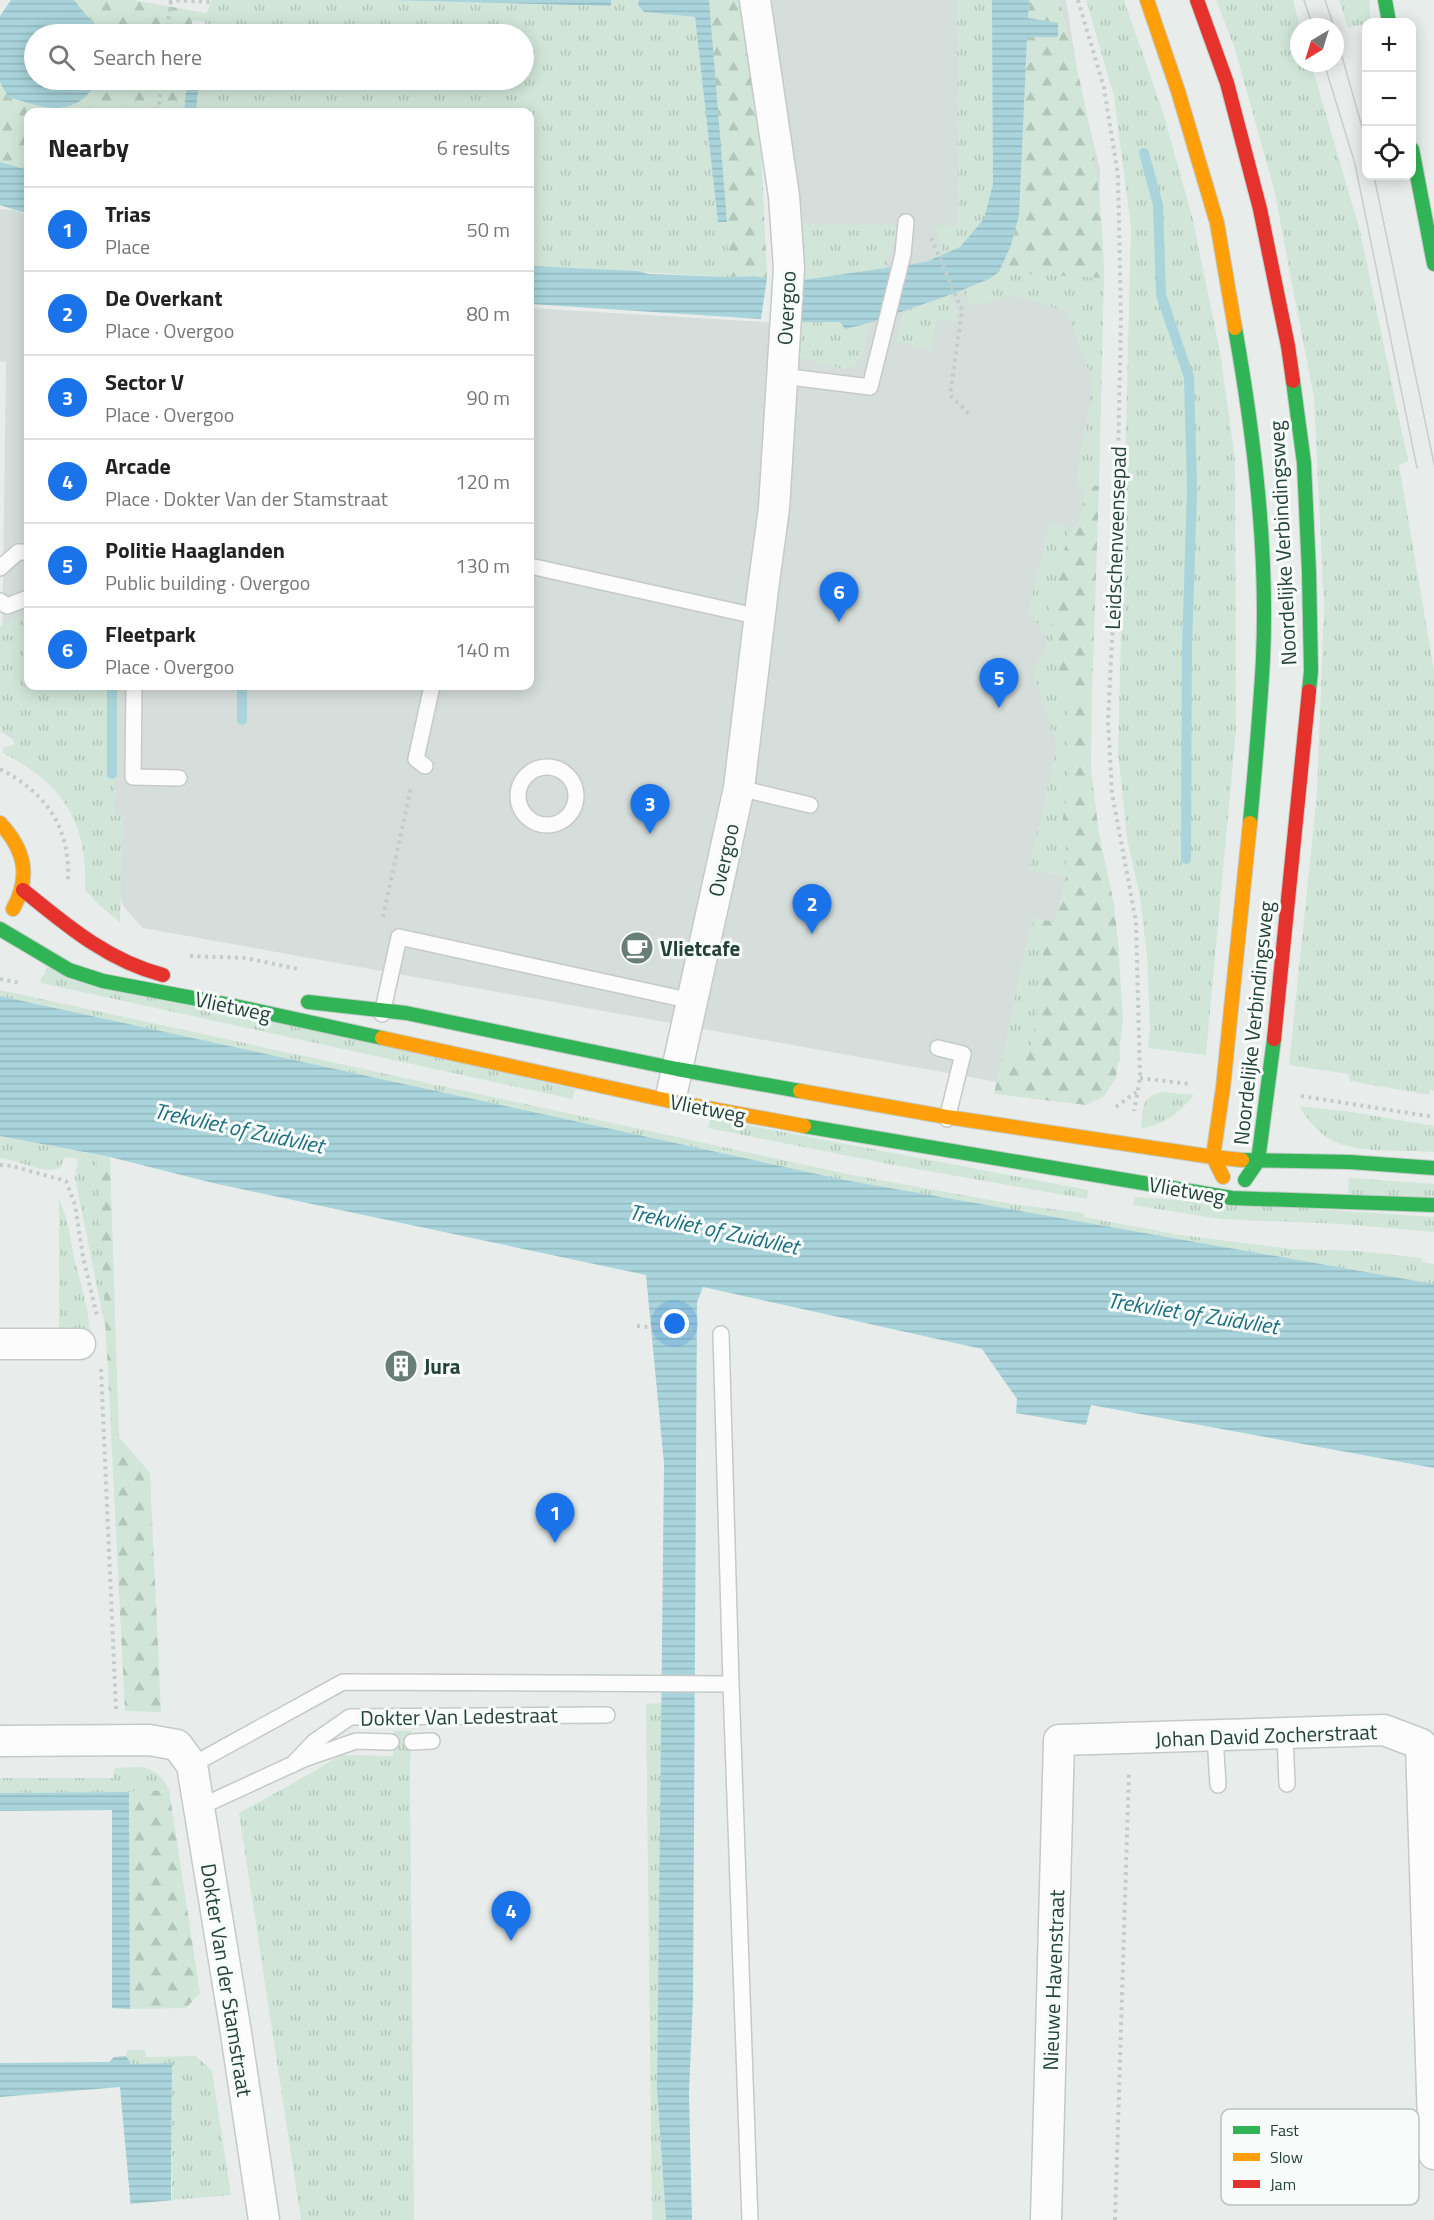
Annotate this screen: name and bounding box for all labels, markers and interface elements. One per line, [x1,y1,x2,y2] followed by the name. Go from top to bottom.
[1290,18,1344,72] north arrow
[1362,18,1416,180] map controls
[1362,18,1416,72] button: +
[24,24,534,90] search box
[93,40,202,74] text: Search here
[45,41,78,74] icon: search
[1362,72,1416,126] button: −
[1362,126,1416,180] button: locate
[48,128,129,167] text: Nearby
[437,132,510,163] text: 6 results
[105,197,151,231] text: Trias
[62,214,73,245] text: 1
[466,214,510,245] text: 50 m
[105,231,150,262] text: Place
[768,270,804,346] street label: Overgoo
[105,281,222,315] text: De Overkant
[62,298,73,329] text: 2
[466,298,510,329] text: 80 m
[105,315,234,346] text: Place · Overgoo
[105,365,184,399] text: Sector V
[62,382,73,413] text: 3
[466,382,510,413] text: 90 m
[105,399,234,430] text: Place · Overgoo
[1260,420,1304,666] street label: Noordelijke Verbindingsweg
[1096,446,1134,630] street label: Leidschenveensepad
[105,449,171,483] text: Arcade
[62,466,73,497] text: 4
[455,466,510,497] text: 120 m
[105,483,388,514] text: Place · Dokter Van der Stamstraat
[105,533,285,567] text: Politie Haaglanden
[62,550,73,581] text: 5
[455,550,510,581] text: 130 m
[105,567,310,598] text: Public building · Overgoo
[820,572,858,622] pin: 6
[105,617,196,651] text: Fleetpark
[62,634,73,665] text: 6
[455,634,510,665] text: 140 m
[105,651,234,682] text: Place · Overgoo
[980,658,1018,708] pin: 5
[630,784,670,834] pin: 3
[699,820,747,900] street label: Overgoo
[792,884,832,934] pin: 2
[1224,899,1282,1147] street label: Noordelijke Verbindingsweg
[619,930,655,966] cafe icon: Vlietcafe
[660,932,740,964] place label: Vlietcafe
[192,982,274,1030] street label: Vlietweg
[667,1085,749,1131] street label: Vlietweg
[151,1093,330,1163] water label: Trekvliet of Zuidvliet
[1146,1168,1228,1212] street label: Vlietweg
[626,1194,805,1264] water label: Trekvliet of Zuidvliet
[1105,1283,1284,1344] water label: Trekvliet of Zuidvliet
[660,1309,689,1338] your location
[383,1348,419,1384] building icon: Jura
[424,1350,461,1382] place label: Jura
[536,1494,574,1543] pin: 1
[360,1698,559,1734] street label: Dokter Van Ledestraat
[1154,1715,1378,1755] street label: Johan David Zocherstraat
[193,1861,261,2100] street label: Dokter Van der Stamstraat
[1034,1888,1072,2071] street label: Nieuwe Havenstraat
[492,1892,530,1941] pin: 4
[1221,2109,1419,2205] legend
[1270,2118,1299,2142] text: Fast
[1270,2145,1303,2169] text: Slow
[1270,2172,1296,2196] text: Jam

